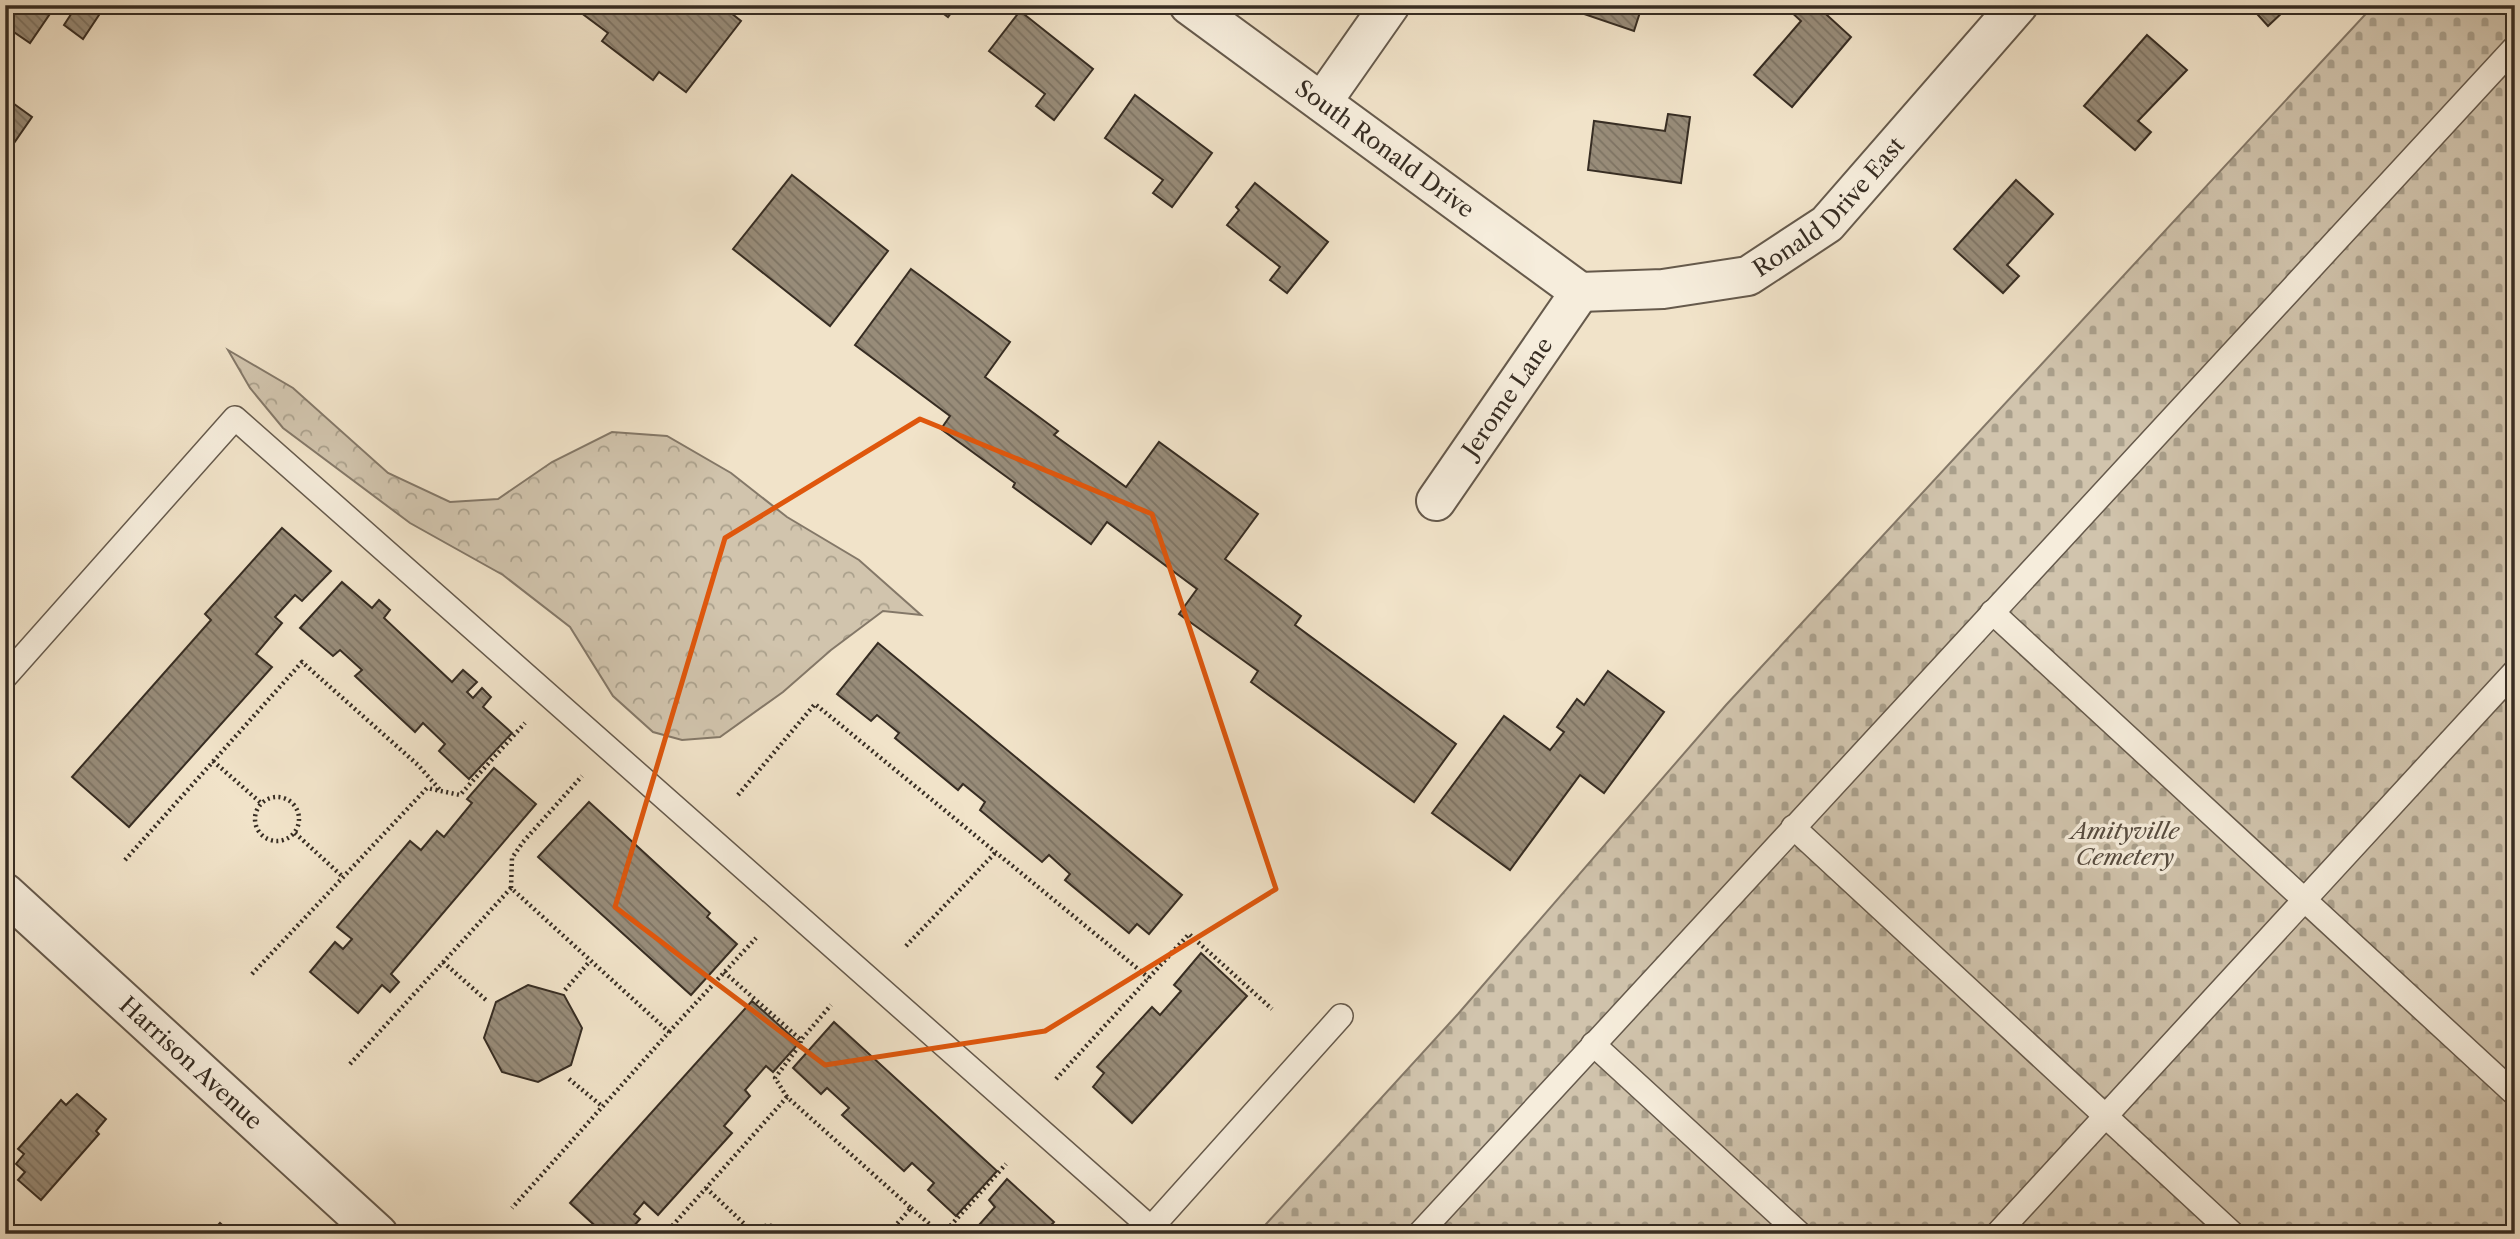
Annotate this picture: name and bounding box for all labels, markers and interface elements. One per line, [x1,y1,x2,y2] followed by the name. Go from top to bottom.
[1290,74,1480,224] street label: South Ronald Drive
[1748,132,1910,283] street label: Ronald Drive East
[1455,332,1559,465] street label: Jerome Lane
[2068,817,2180,871] park label: Amityville Cemetery
[114,991,268,1135] street label: Harrison Avenue

